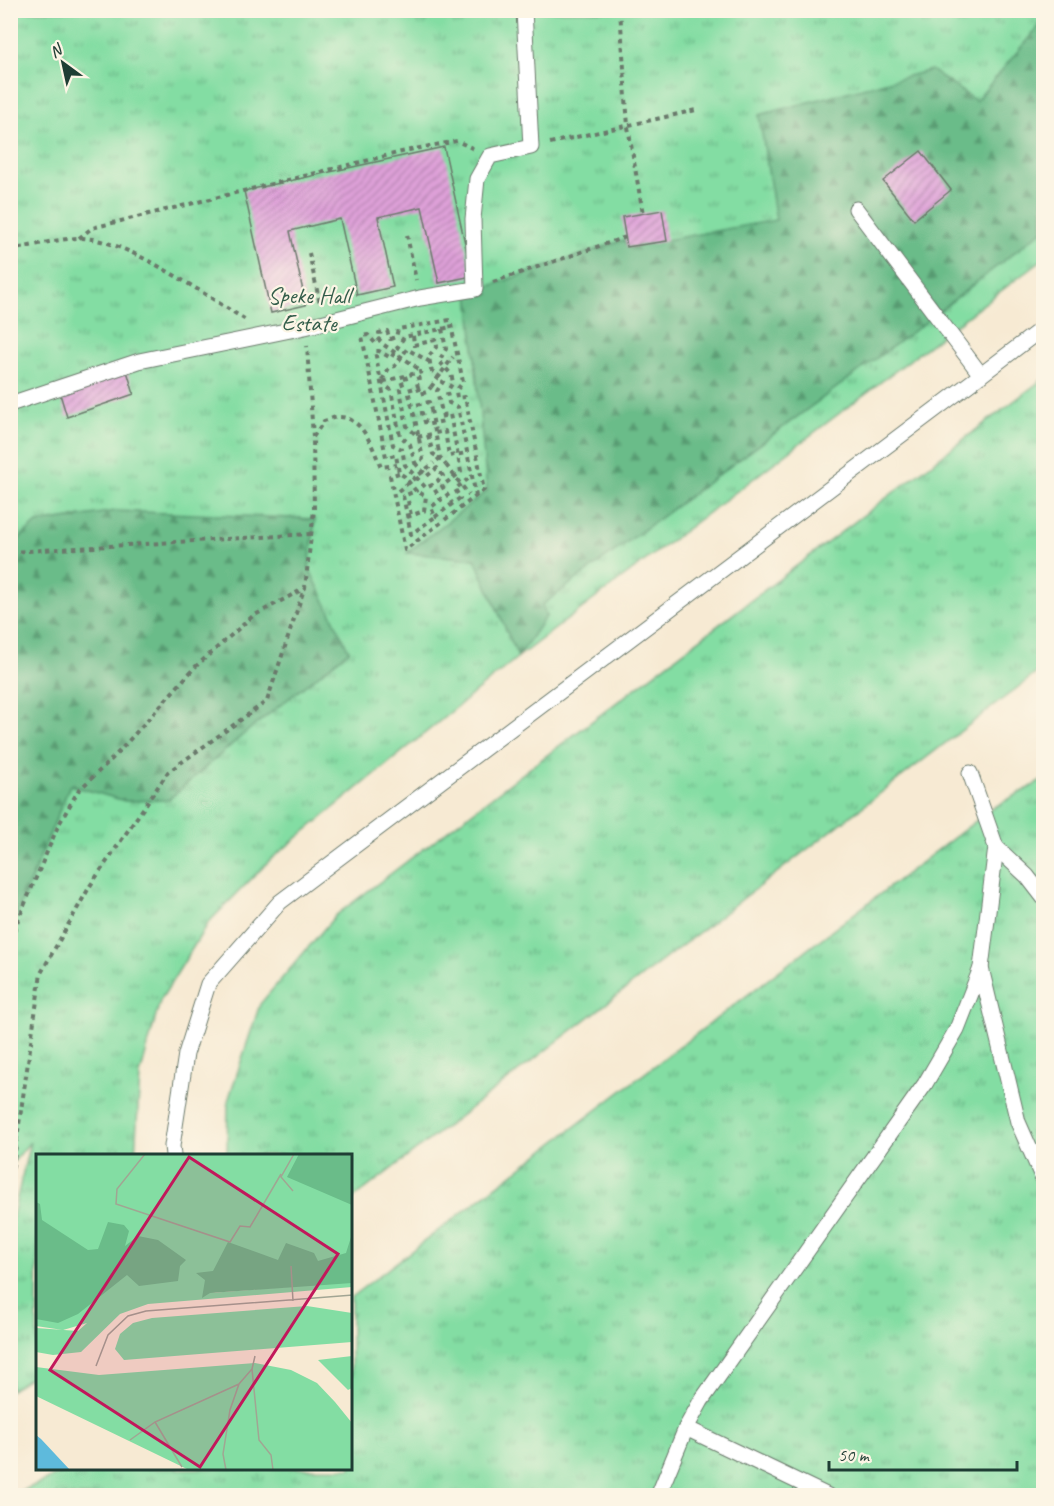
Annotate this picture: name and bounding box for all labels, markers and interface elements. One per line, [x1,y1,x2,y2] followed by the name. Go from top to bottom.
[33,33,93,93] north arrow
[46,38,68,62] text: N
[268,280,354,338] park label: Speke Hall Estate
[36,1154,352,1470] inset map
[829,1434,1016,1472] scale bar
[838,1444,871,1466] text: 50 m

